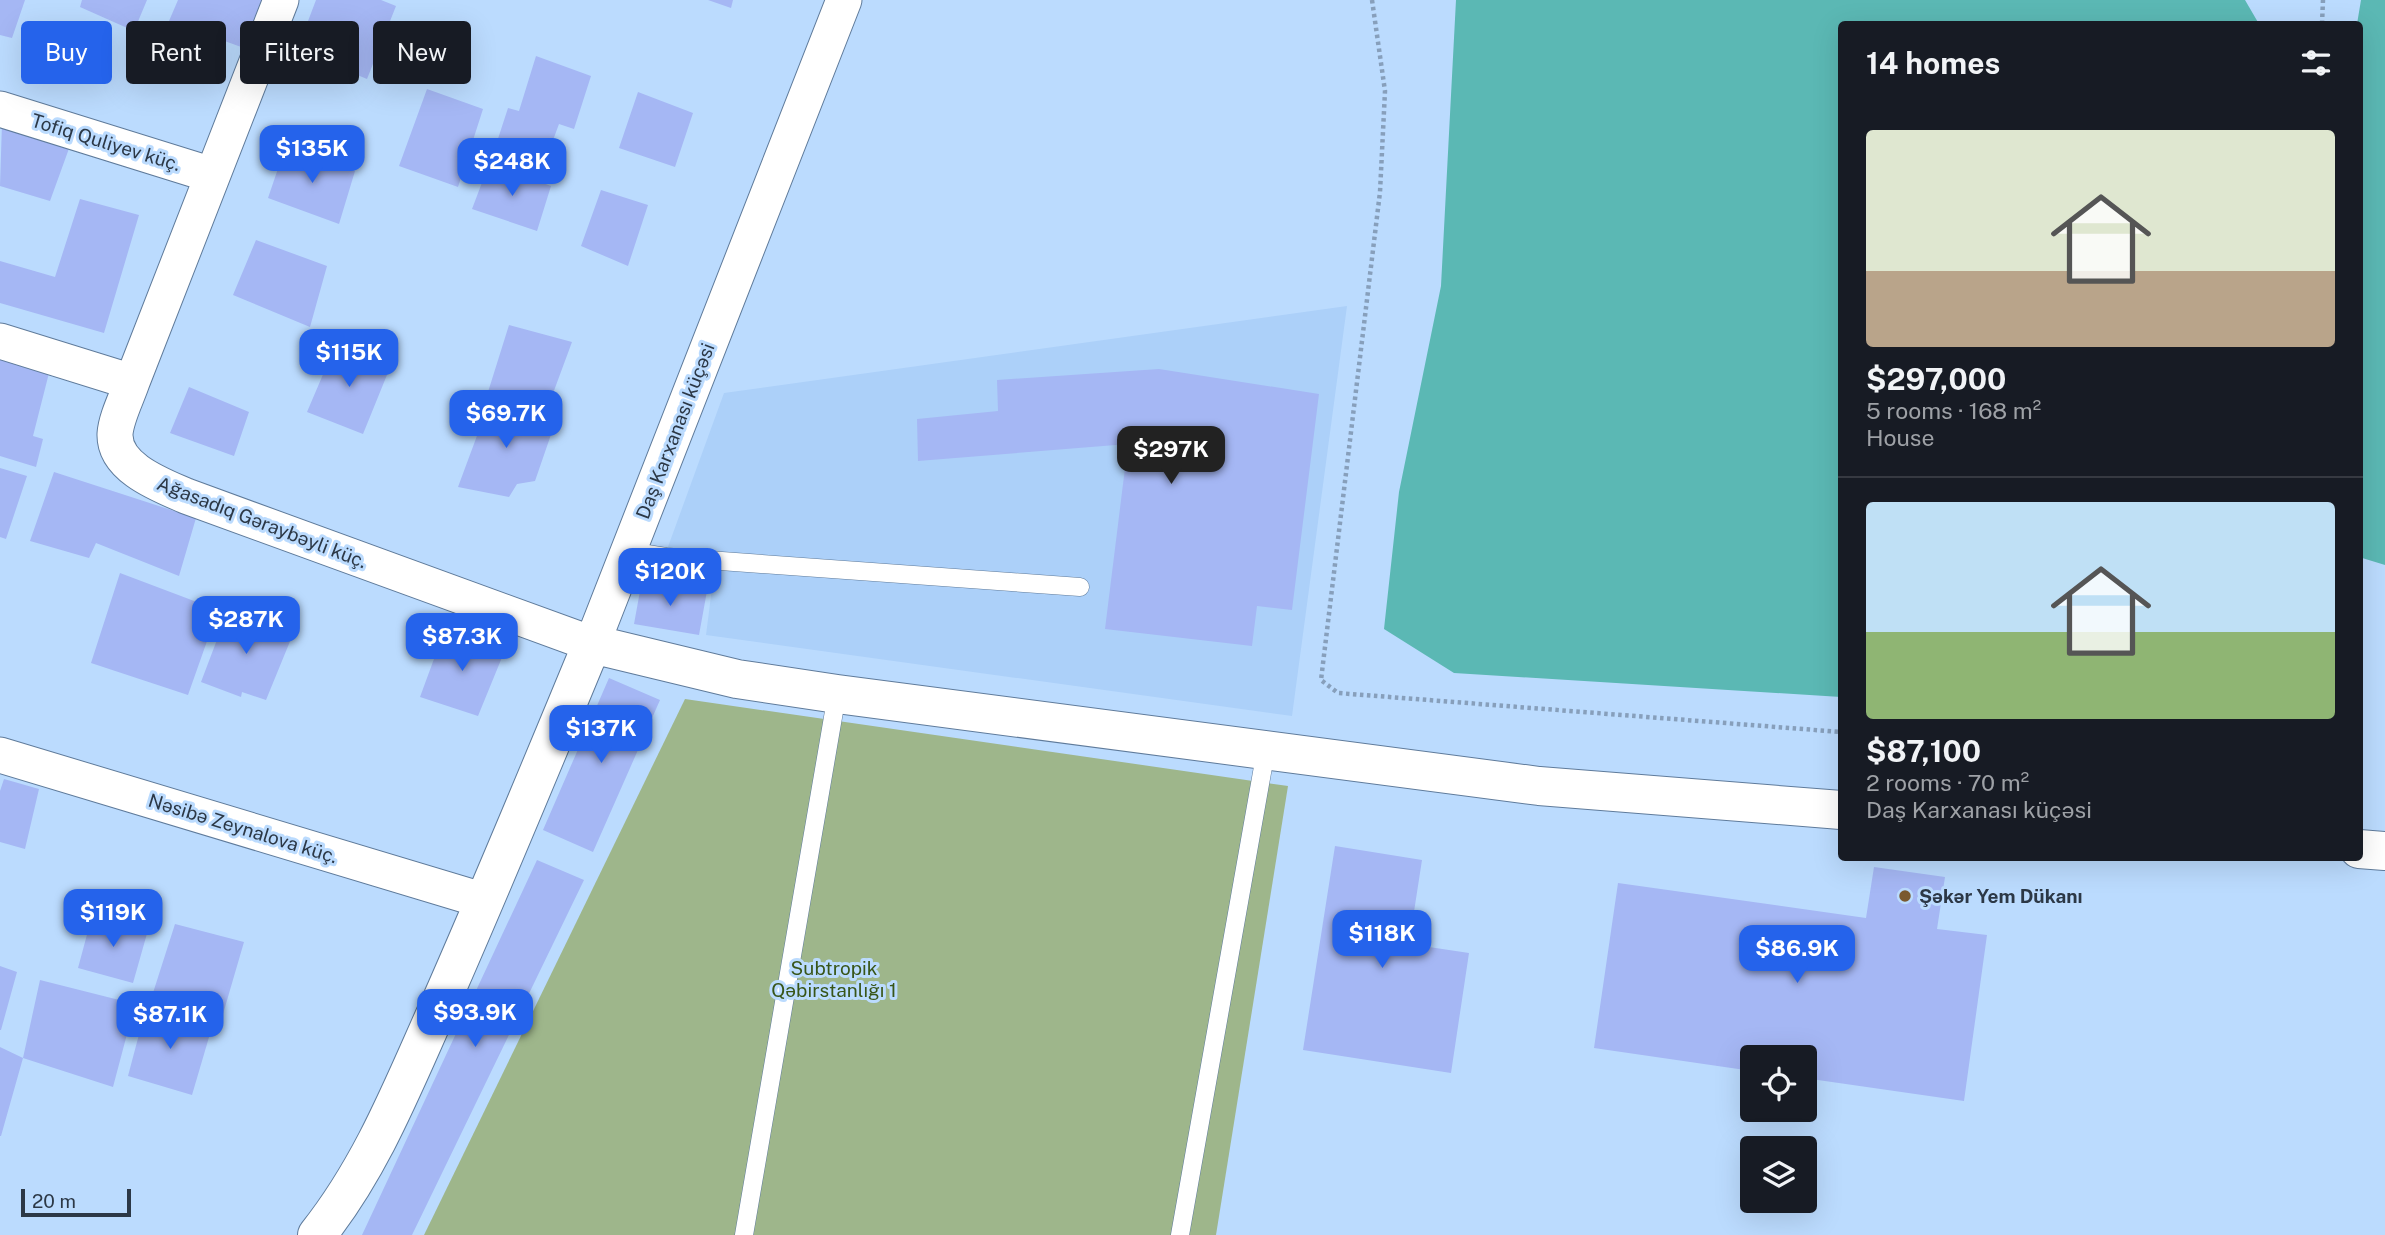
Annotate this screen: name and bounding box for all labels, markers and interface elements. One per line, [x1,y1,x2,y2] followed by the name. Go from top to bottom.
[21,21,112,84] chip: Buy
[126,21,226,84] chip: Rent
[240,21,359,84] chip: Filters
[373,21,471,84] chip: New
[2297,44,2335,82] icon: filters
[1866,45,2000,81] text: 14 homes
[29,109,183,175] street label: Tofiq Quliyev küç.
[263,125,361,185] pin: $135K
[276,134,348,161] text: $135K
[463,138,561,198] pin: $248K
[473,147,551,174] text: $248K
[2038,176,2164,302] icon: home
[300,330,398,389] pin: $115K
[315,338,383,365] text: $115K
[631,340,719,522] street label: Daş Karxanası küçəsi
[1866,361,2006,397] text: $297,000
[449,391,563,450] pin: $69.7K
[1866,397,2041,424] text: 5 rooms · 168 m²
[465,399,547,426] text: $69.7K
[1866,424,1934,451] text: House
[1122,426,1220,486] pin: $297K
[1133,435,1209,462] text: $297K
[154,472,370,572] street label: Ağasadıq Gəraybəyli küç.
[621,548,719,608] pin: $120K
[2038,548,2164,674] icon: home
[634,557,706,584] text: $120K
[197,596,295,656] pin: $287K
[208,605,284,632] text: $287K
[405,614,519,673] pin: $87.3K
[422,622,502,649] text: $87.3K
[552,706,650,765] pin: $137K
[565,714,637,741] text: $137K
[1866,733,1981,769] text: $87,100
[1866,769,2029,796] text: 2 rooms · 70 m²
[146,789,340,867] street label: Nəsibə Zeynalova küç.
[1866,796,2092,823] text: Daş Karxanası küçəsi
[1919,885,2082,907] place label: Şəkər Yem Dükanı
[1897,888,1913,904] marker: Şəkər Yem Dükanı
[64,890,162,949] pin: $119K
[80,898,147,925] text: $119K
[1333,911,1431,970] pin: $118K
[1348,919,1416,946] text: $118K
[1740,926,1854,985] pin: $86.9K
[1755,934,1839,961] text: $86.9K
[771,957,897,1001] park label: Subtropik Qəbirstanlığı 1
[418,990,532,1049] pin: $93.9K
[113,992,227,1051] pin: $87.1K
[433,998,517,1025] text: $93.9K
[132,1000,208,1027] text: $87.1K
[1740,1045,1817,1213] map controls
[1740,1045,1817,1122] button: locate
[1740,1136,1817,1213] button: layers
[21,1186,131,1218] scale bar
[32,1190,76,1212] text: 20 m

